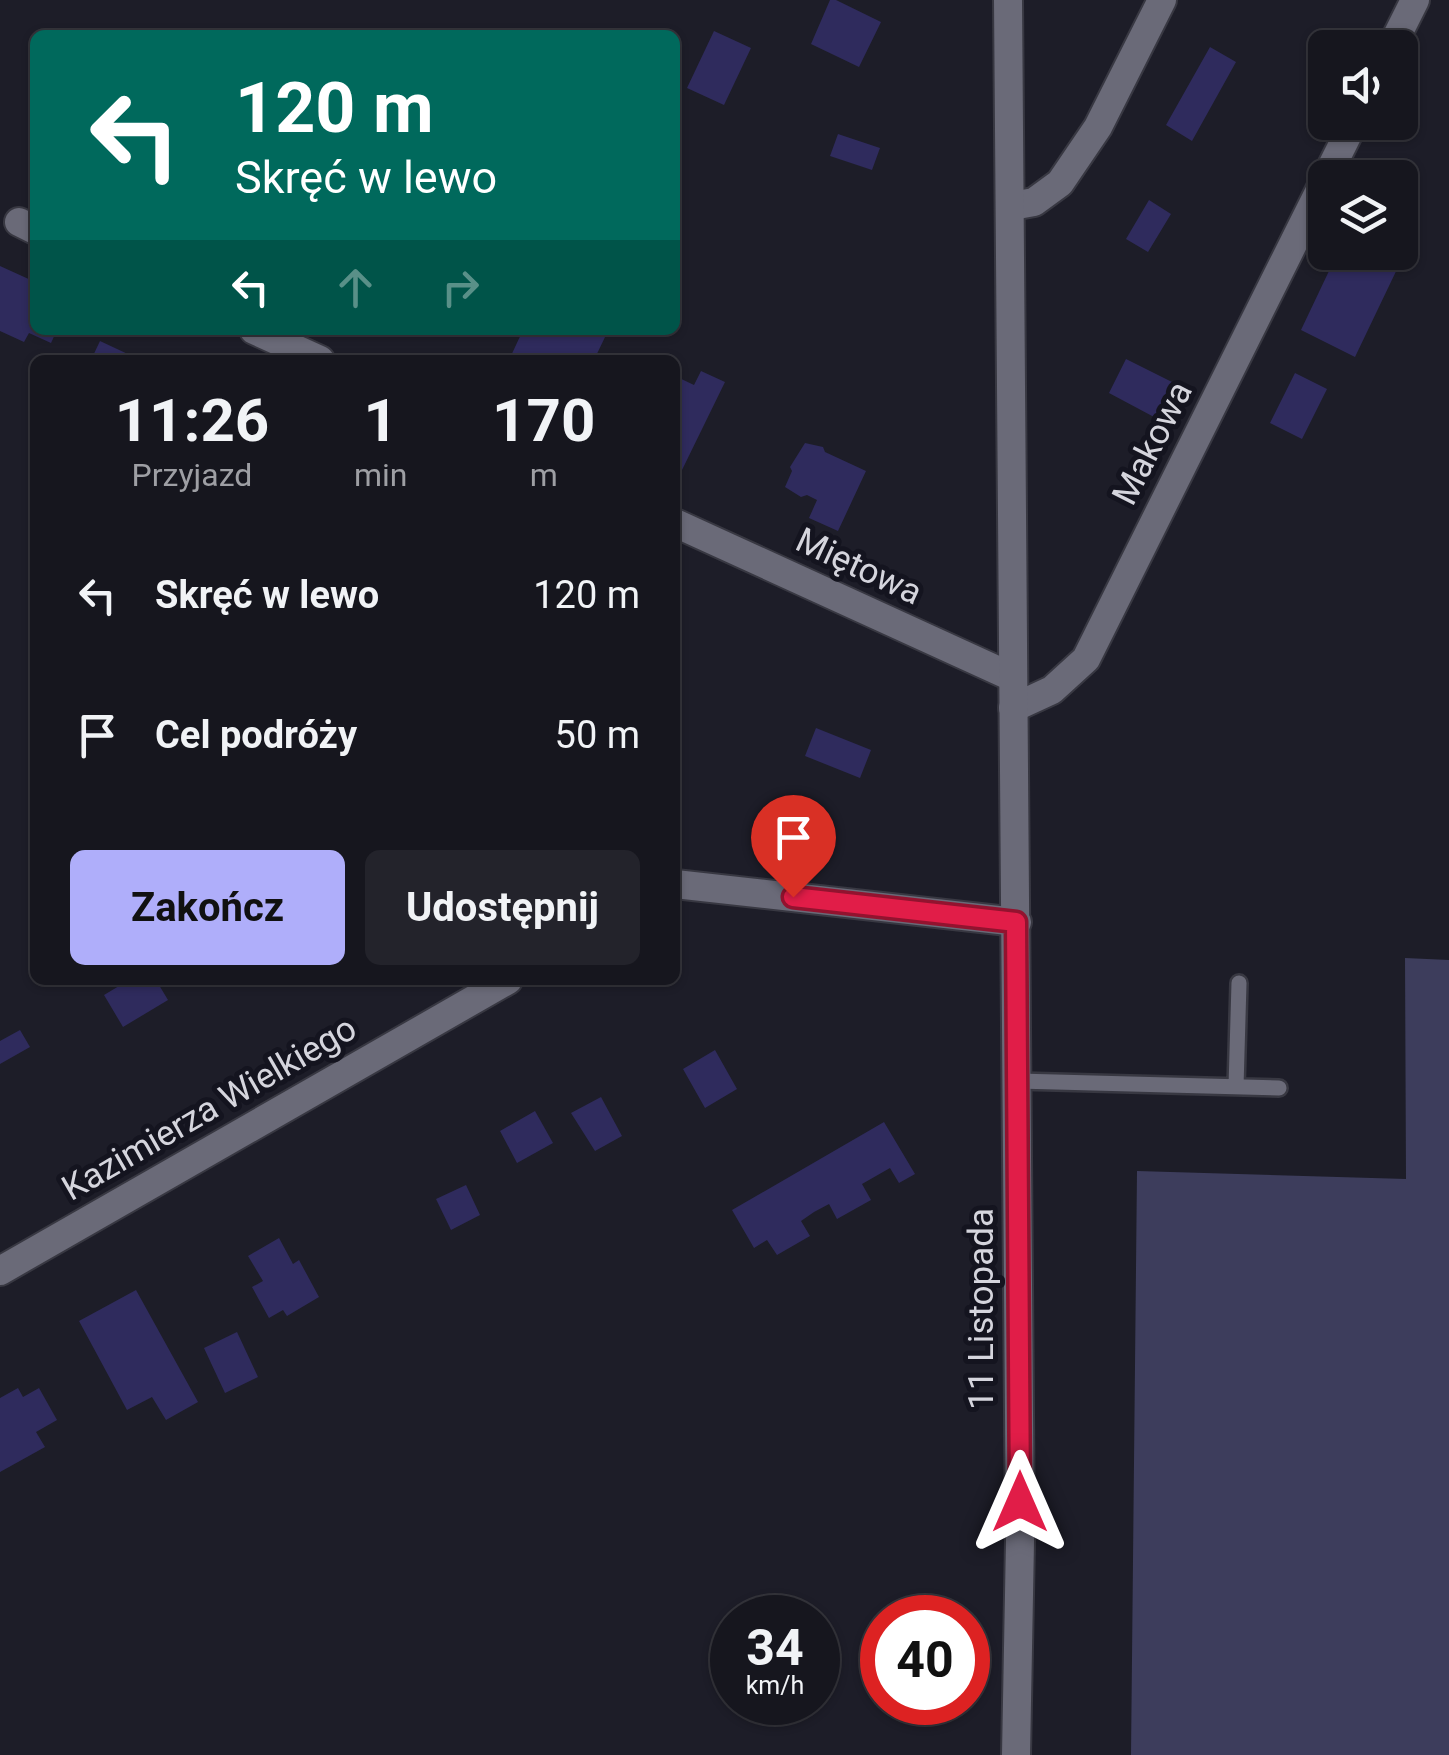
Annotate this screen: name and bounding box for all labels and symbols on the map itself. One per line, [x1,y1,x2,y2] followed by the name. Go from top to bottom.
[1104,375,1201,512] street label: Makowa
[789,520,928,613] street label: Miętowa
[751,795,836,898] pin
[55,1008,364,1209] street label: Kazimierza Wielkiego
[961,1208,1002,1410] street label: 11 Listopada
[968,1450,1072,1554] position arrow
[860,1595,990,1725] speed limit sign: 40

